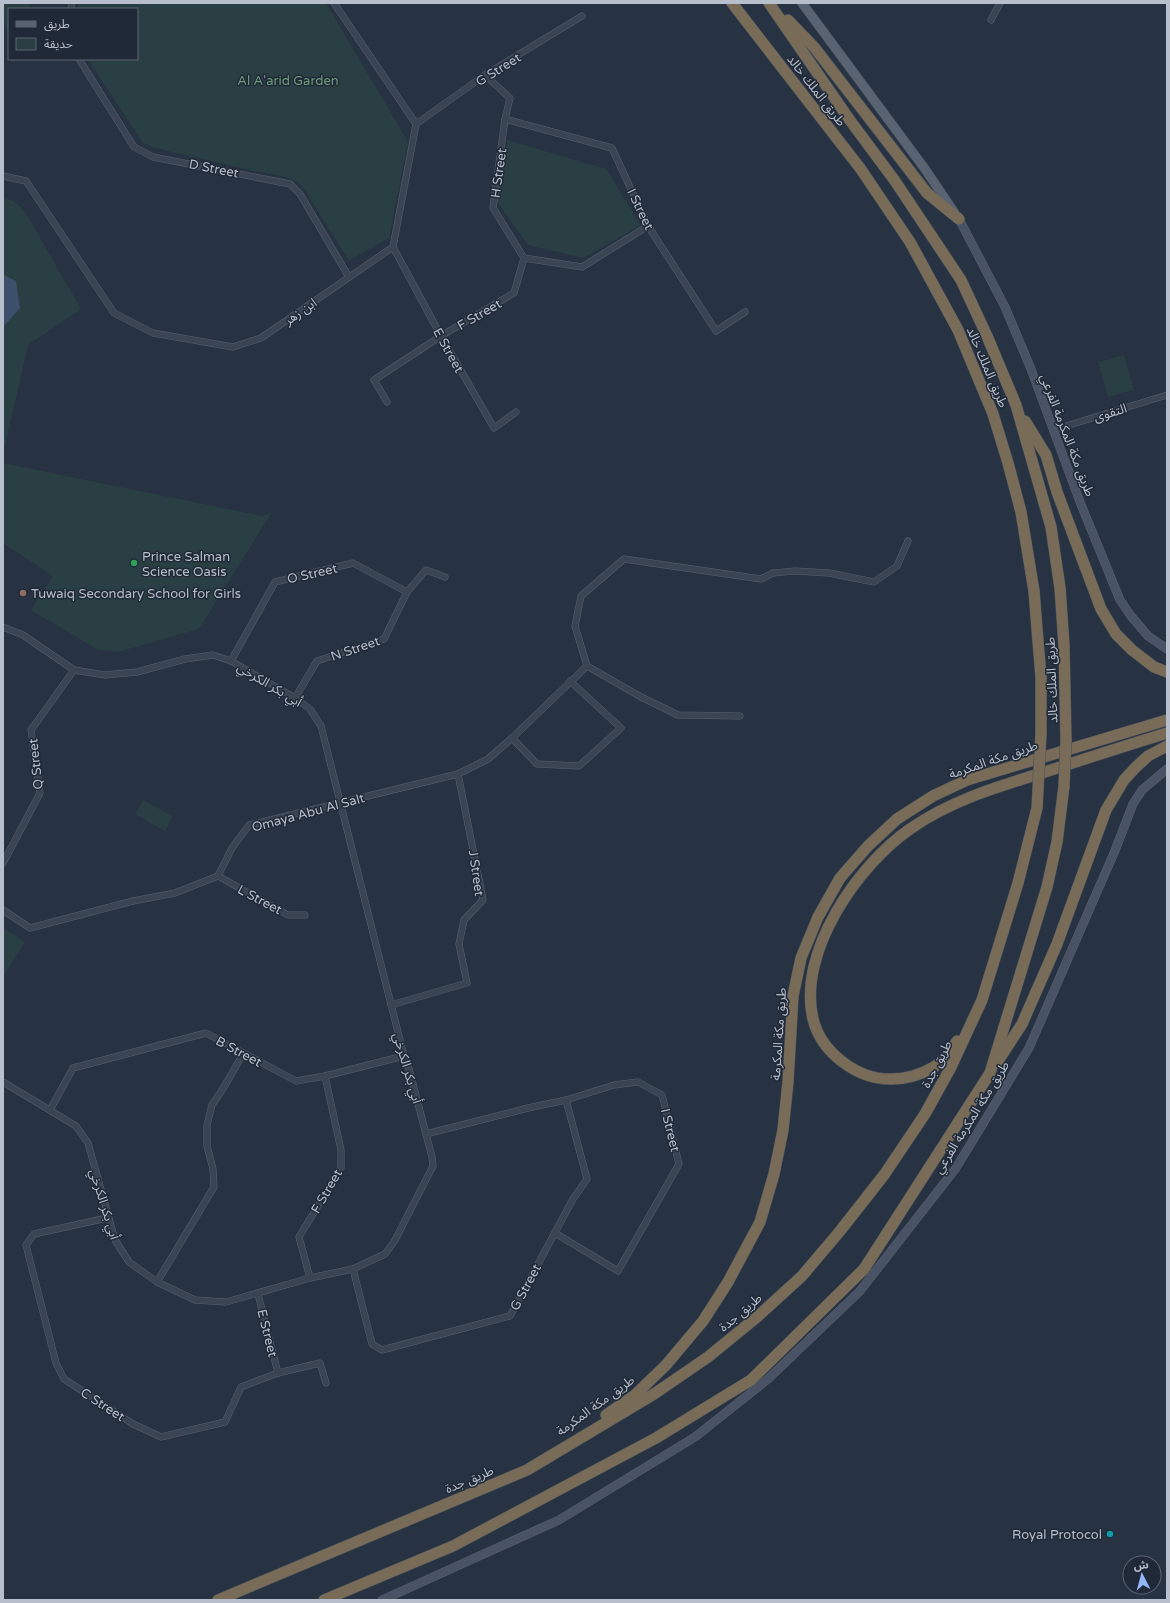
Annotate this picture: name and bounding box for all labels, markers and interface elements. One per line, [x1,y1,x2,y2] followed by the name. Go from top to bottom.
[8,8,138,60] legend
[44,17,70,32] text: طريق
[44,37,73,51] text: حديقة
[473,50,524,90] street label: G Street
[783,52,849,130] street label: طريق الملك خالد
[237,73,339,89] park label: Al A'arid Garden
[488,147,510,199] street label: H Street
[188,156,240,182] street label: D Street
[623,186,657,233] street label: I Street
[280,295,320,329] street label: ابن زهر
[455,296,504,334] street label: F Street
[429,325,467,376] street label: E Street
[963,325,1011,410] street label: طريق الملك خالد
[1034,372,1098,500] street label: طريق مكة المكرمة الفرعي
[1092,400,1129,426] street label: التقوى
[142,549,230,580] place label: Prince Salman Science Oasis
[129,558,139,568] marker: Prince Salman Science Oasis
[286,560,339,588] street label: O Street
[31,586,241,602] place label: Tuwaiq Secondary School for Girls
[18,588,28,598] marker: Tuwaiq Secondary School for Girls
[329,633,382,665] street label: N Street
[1042,636,1062,723] street label: طريق الملك خالد
[233,659,305,712] street label: أبي بكر الكرخي
[947,737,1040,783] street label: طريق مكة المكرمة
[25,738,47,790] street label: Q Street
[250,790,366,836] street label: Omaya Abu Al Salt
[465,849,487,897] street label: J Street
[235,882,285,918] street label: L Street
[768,987,790,1081] street label: طريق مكة المكرمة
[387,1031,425,1106] street label: أبي بكر الكرخي
[213,1033,264,1071] street label: B Street
[918,1038,956,1091] street label: طريق جدة
[931,1058,1015,1178] street label: طريق مكة المكرمة الفرعي
[657,1107,683,1154] street label: I Street
[84,1167,123,1242] street label: أبي بكر الكرخي
[308,1167,346,1216] street label: F Street
[507,1261,545,1313] street label: G Street
[716,1290,766,1335] street label: طريق جدة
[253,1308,281,1359] street label: E Street
[553,1372,638,1440] street label: طريق مكة المكرمة
[77,1385,128,1425] street label: C Street
[443,1462,496,1497] street label: طريق جدة
[1012,1527,1102,1543] place label: Royal Protocol
[1105,1529,1115,1539] marker: Royal Protocol
[1122,1555,1162,1595] north arrow
[1133,1558,1149,1573] text: ش

